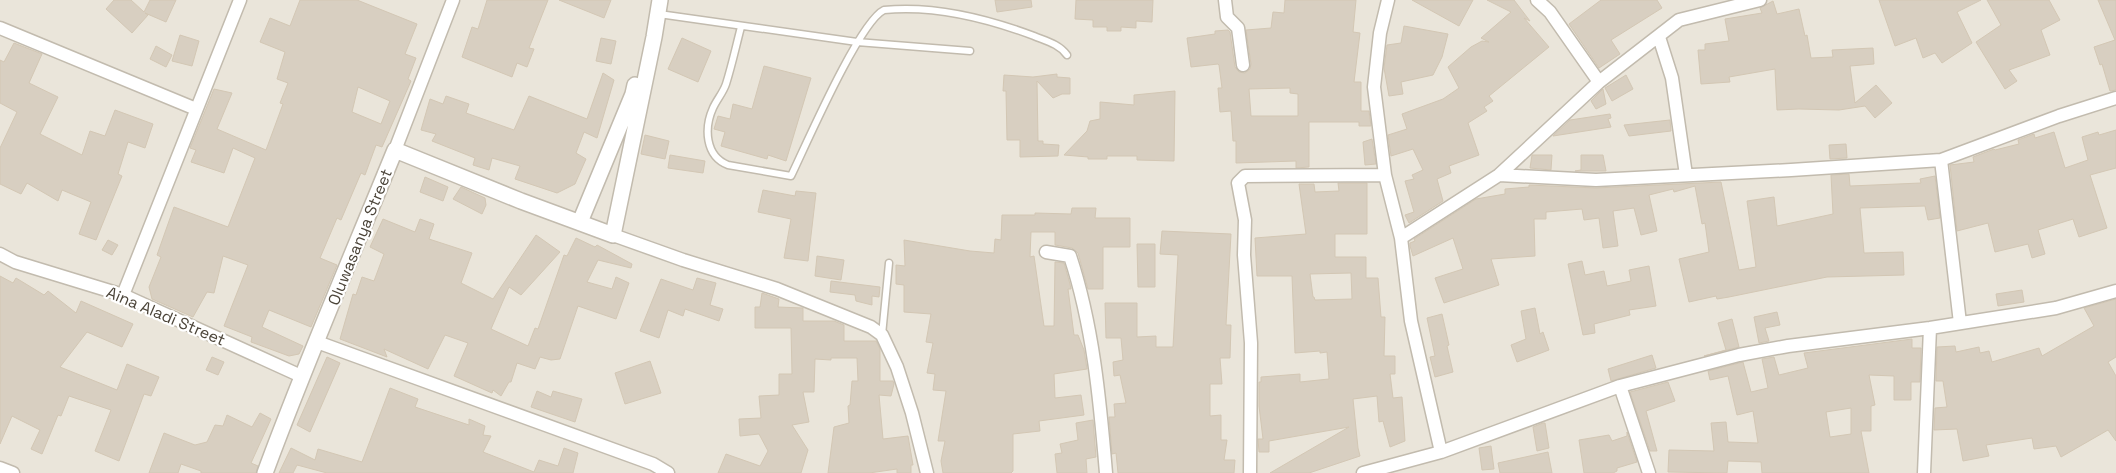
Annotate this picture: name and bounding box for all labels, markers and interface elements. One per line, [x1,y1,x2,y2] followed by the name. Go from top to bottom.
[323,166,397,308] street label: Oluwasanya Street
[103,281,229,351] street label: Aina Aladi Street

